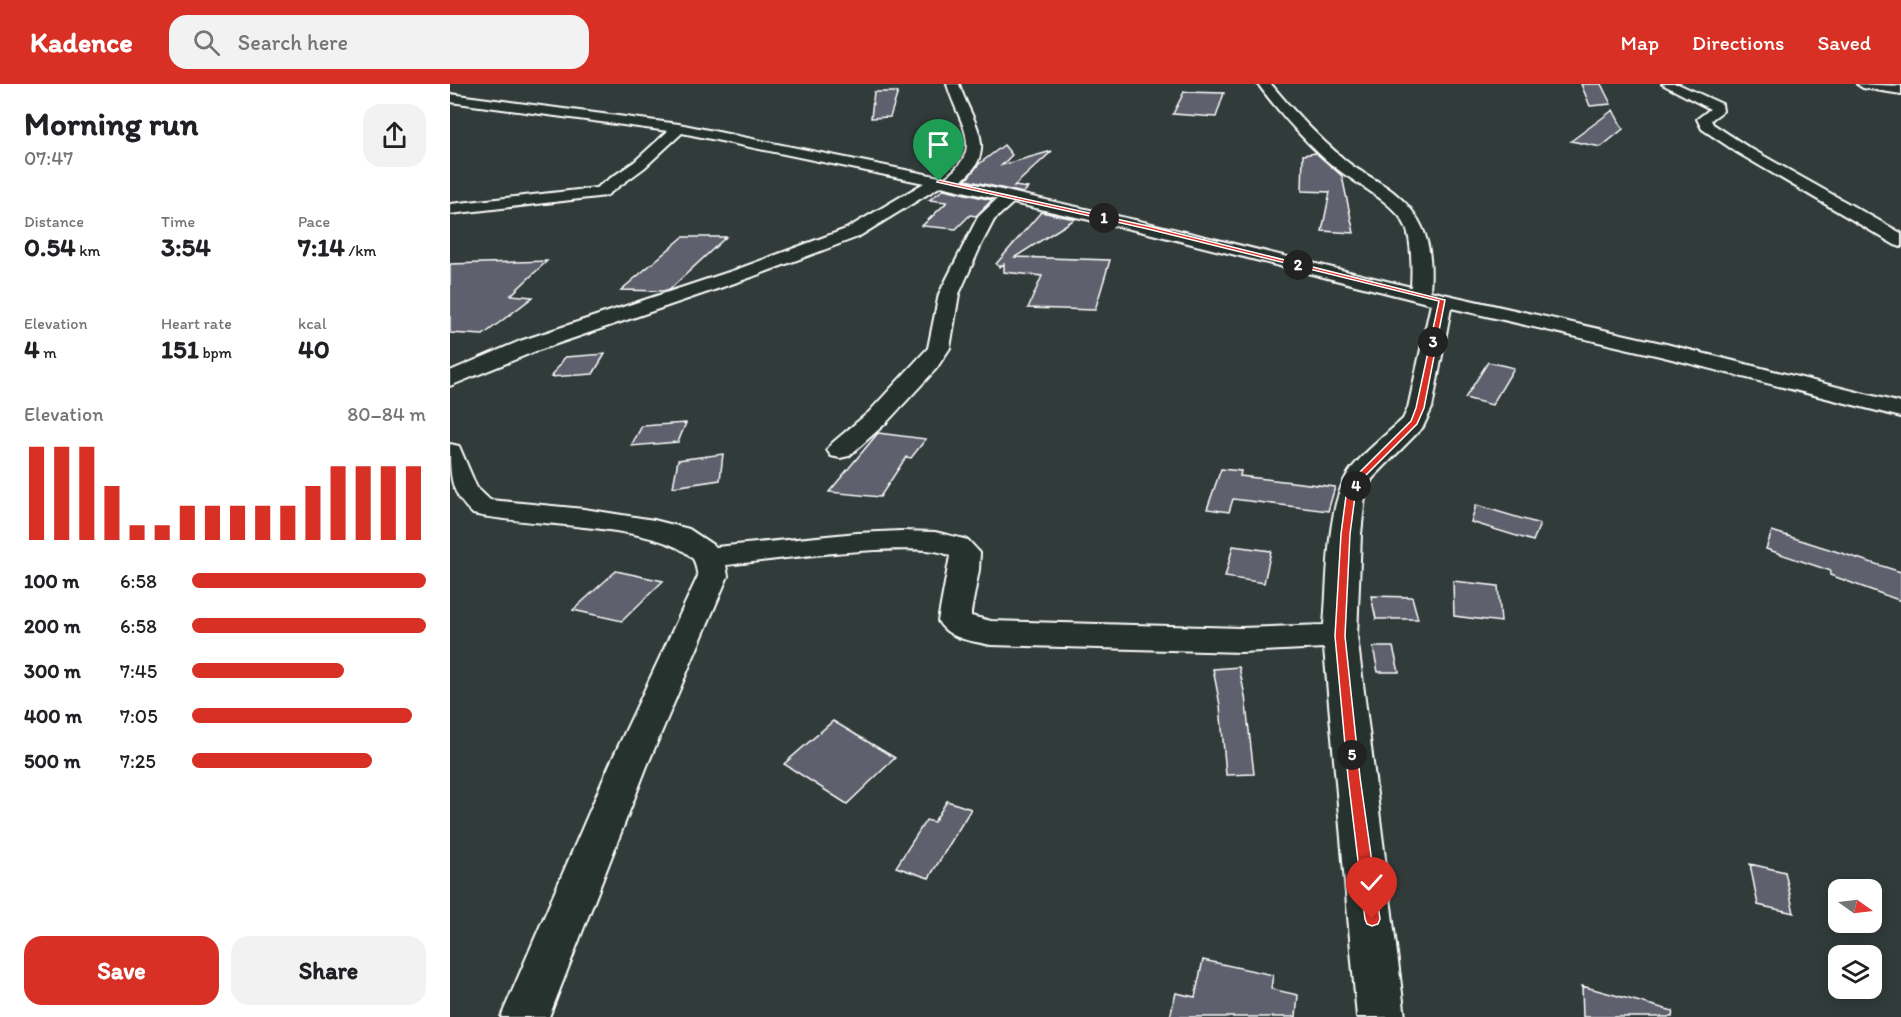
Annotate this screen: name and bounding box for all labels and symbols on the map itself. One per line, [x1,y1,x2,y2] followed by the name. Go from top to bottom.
[913,119,964,181] pin
[1089,203,1119,233] pin: 1
[1283,250,1313,280] pin: 2
[1418,327,1448,357] pin: 3
[1341,471,1371,501] pin: 4
[1337,740,1367,770] pin: 5
[1346,857,1397,919] pin
[1828,879,1882,933] north arrow

